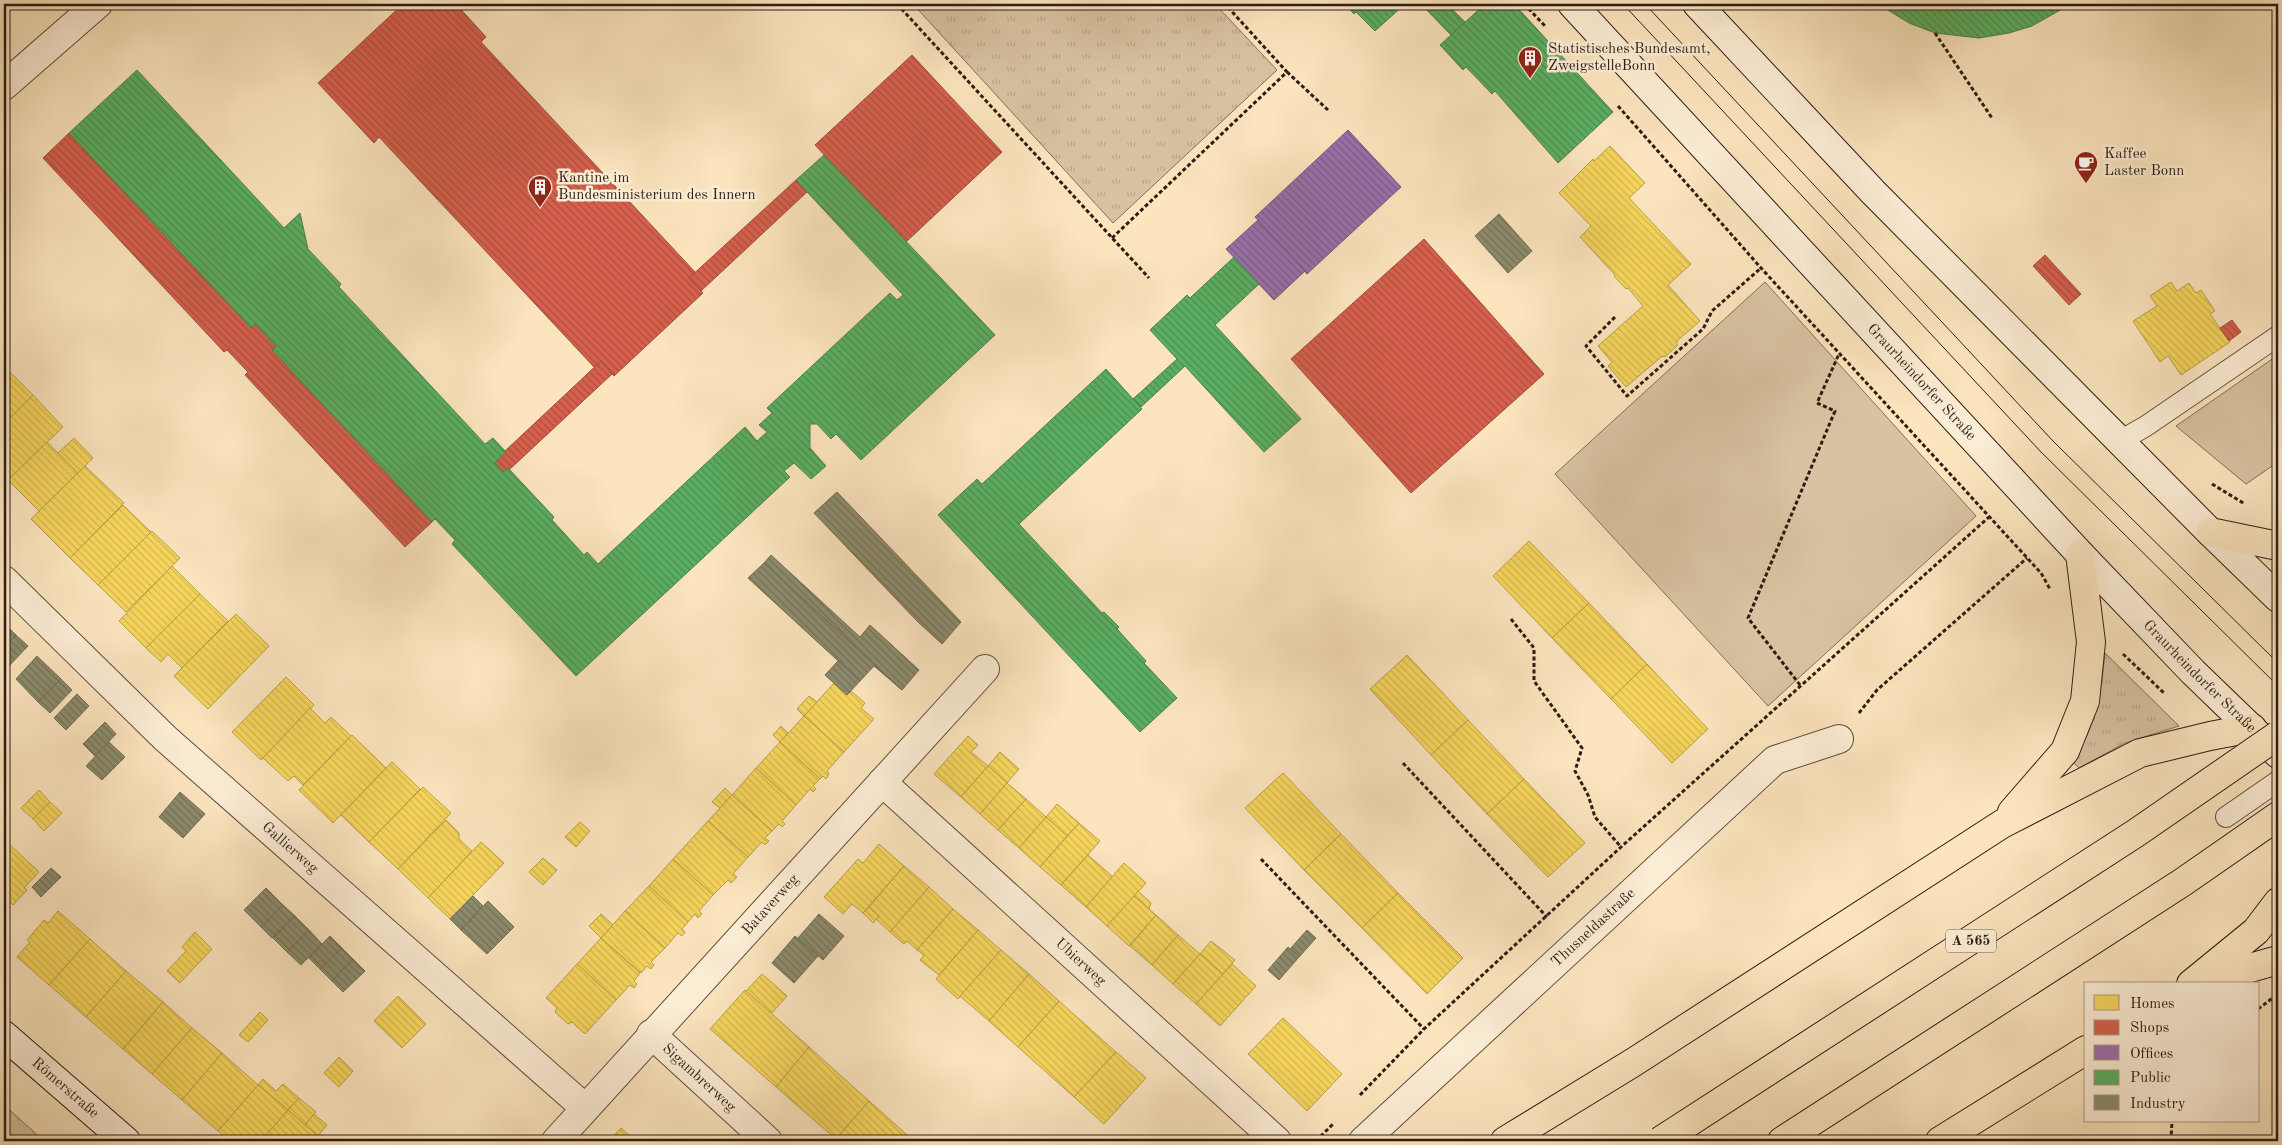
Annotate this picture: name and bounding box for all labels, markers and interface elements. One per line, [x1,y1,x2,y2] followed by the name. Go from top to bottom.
[1548,42,1710,74] place label: Statistisches Bundesamt, ZweigstelleBonn
[1517,45,1543,79] building icon: Statistisches Bundesamt, ZweigstelleBonn
[2104,147,2184,179] place label: Kaffee Laster Bonn
[2073,150,2099,184] cafe icon: Kaffee Laster Bonn
[558,171,756,203] place label: Kantine im Bundesministerium des Innern
[527,174,553,208] building icon: Kantine im Bundesministerium des Innern
[1864,321,1979,443] street label: Graurheindorfer Straße
[2140,617,2259,736] street label: Graurheindorfer Straße
[259,819,321,877] street label: Gallierweg
[739,872,802,938] street label: Bataverweg
[1549,886,1638,970] street label: Thusneldastraße
[1946,929,1996,952] road number: A 565
[1052,936,1108,989] street label: Ubierweg
[2084,982,2260,1122] legend
[2130,997,2175,1012] text: Homes
[2130,1021,2169,1036] text: Shops
[659,1041,739,1115] street label: Sigambrerweg
[2130,1047,2173,1062] text: Offices
[29,1055,102,1121] street label: Römerstraße
[2130,1071,2171,1086] text: Public
[2130,1097,2186,1112] text: Industry

